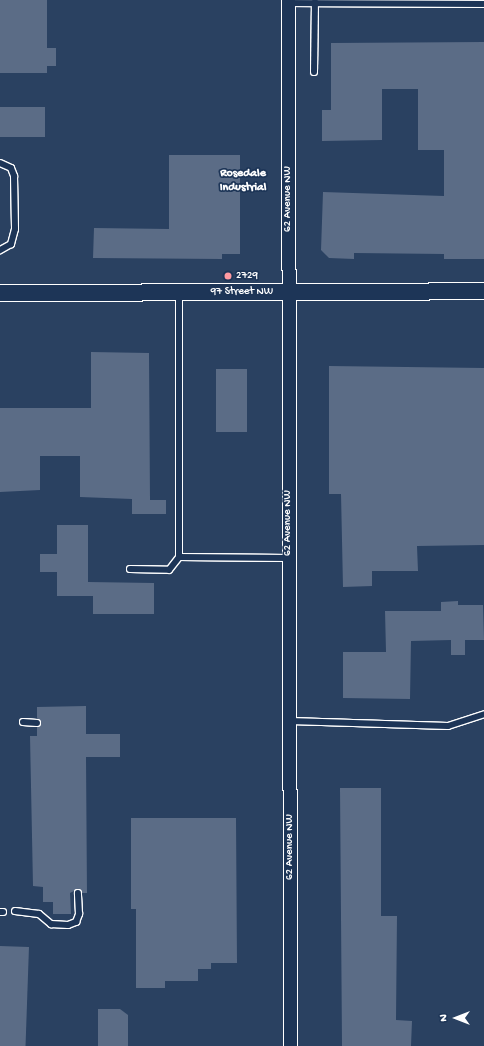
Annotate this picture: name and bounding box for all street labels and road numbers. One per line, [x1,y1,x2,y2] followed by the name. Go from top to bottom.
[281,166,295,232] street label: 62 Avenue NW
[211,285,273,299] street label: 97 Street NW
[281,490,295,556] street label: 62 Avenue NW
[283,814,297,880] street label: 62 Avenue NW

